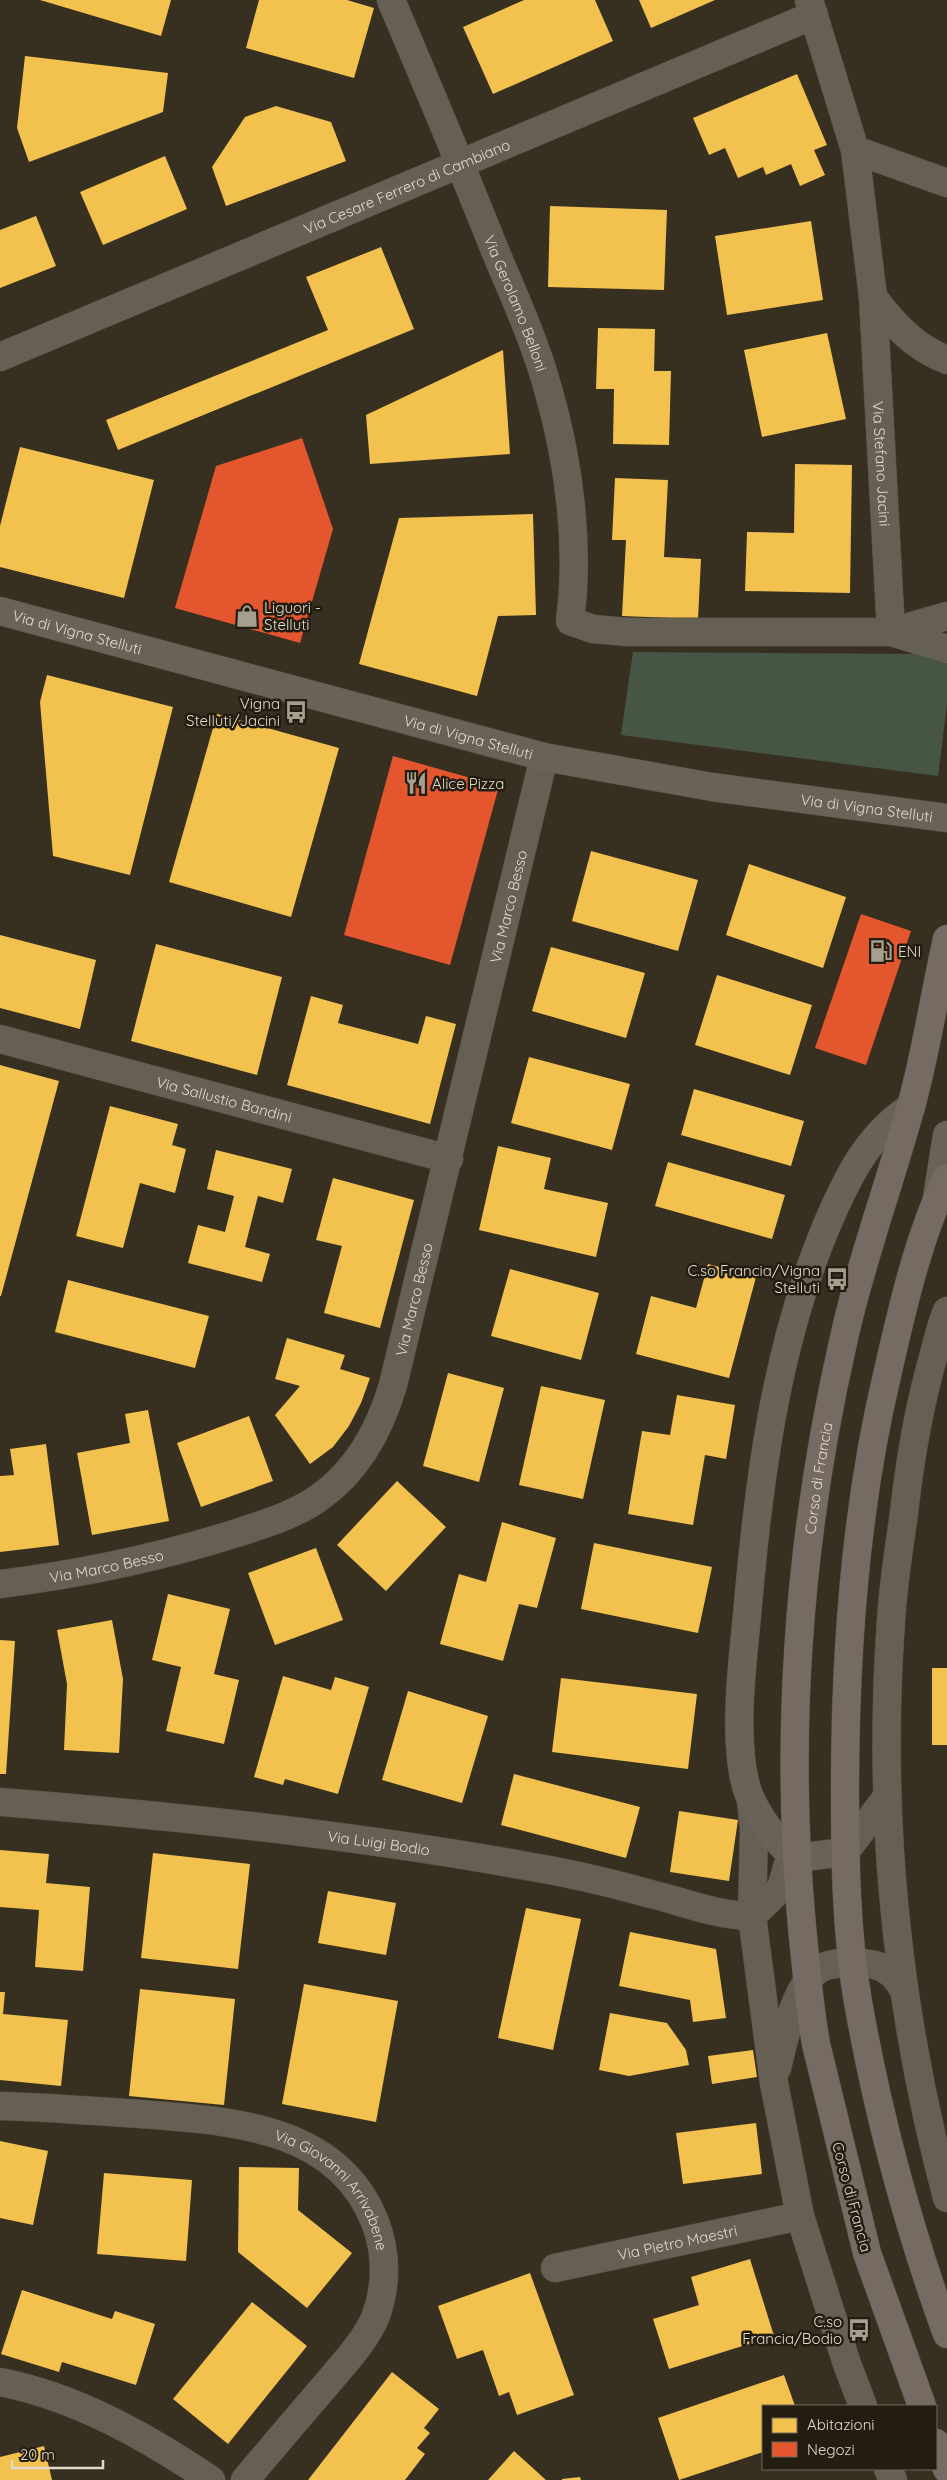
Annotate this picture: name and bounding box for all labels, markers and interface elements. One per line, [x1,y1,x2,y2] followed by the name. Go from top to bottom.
[300,134,513,238] street label: Via Cesare Ferrero di Cambiano
[480,232,552,374] street label: Via Gerolamo Belloni
[869,401,895,527] street label: Via Stefano Jacini
[264,598,321,634] place label: Liguori - Stelluti
[234,603,260,629] shop icon: Liguori - Stelluti
[11,605,144,658] street label: Via di Vigna Stelluti
[186,694,280,730] place label: Vigna Stelluti/Jacini
[283,699,309,725] bus stop icon: Vigna Stelluti/Jacini
[402,710,535,763] street label: Via di Vigna Stelluti
[403,770,429,796] restaurant icon: Alice Pizza
[432,774,504,793] place label: Alice Pizza
[800,789,934,826] street label: Via di Vigna Stelluti
[485,848,531,965] street label: Via Marco Besso
[868,938,894,964] fuel station icon: ENI
[898,942,921,961] place label: ENI
[154,1072,294,1126] street label: Via Sallustio Bandini
[391,1241,436,1358] street label: Via Marco Besso
[687,1261,820,1297] place label: C.so Francia/Vigna Stelluti
[824,1266,850,1292] bus stop icon: C.so Francia/Vigna Stelluti
[800,1420,836,1535] street label: Corso di Francia
[48,1545,165,1586] street label: Via Marco Besso
[327,1826,431,1859] street label: Via Luigi Bodio
[272,2125,392,2252] street label: Via Giovanni Arrivabene
[828,2140,876,2254] street label: Corso di Francia
[616,2220,739,2264] street label: Via Pietro Maestri
[742,2312,842,2348] place label: C.so Francia/Bodio
[846,2317,872,2343] bus stop icon: C.so Francia/Bodio
[762,2405,937,2470] legend
[807,2415,875,2434] text: Abitazioni
[12,2438,104,2470] scale bar
[807,2440,855,2459] text: Negozi
[20,2445,55,2464] text: 20 m

